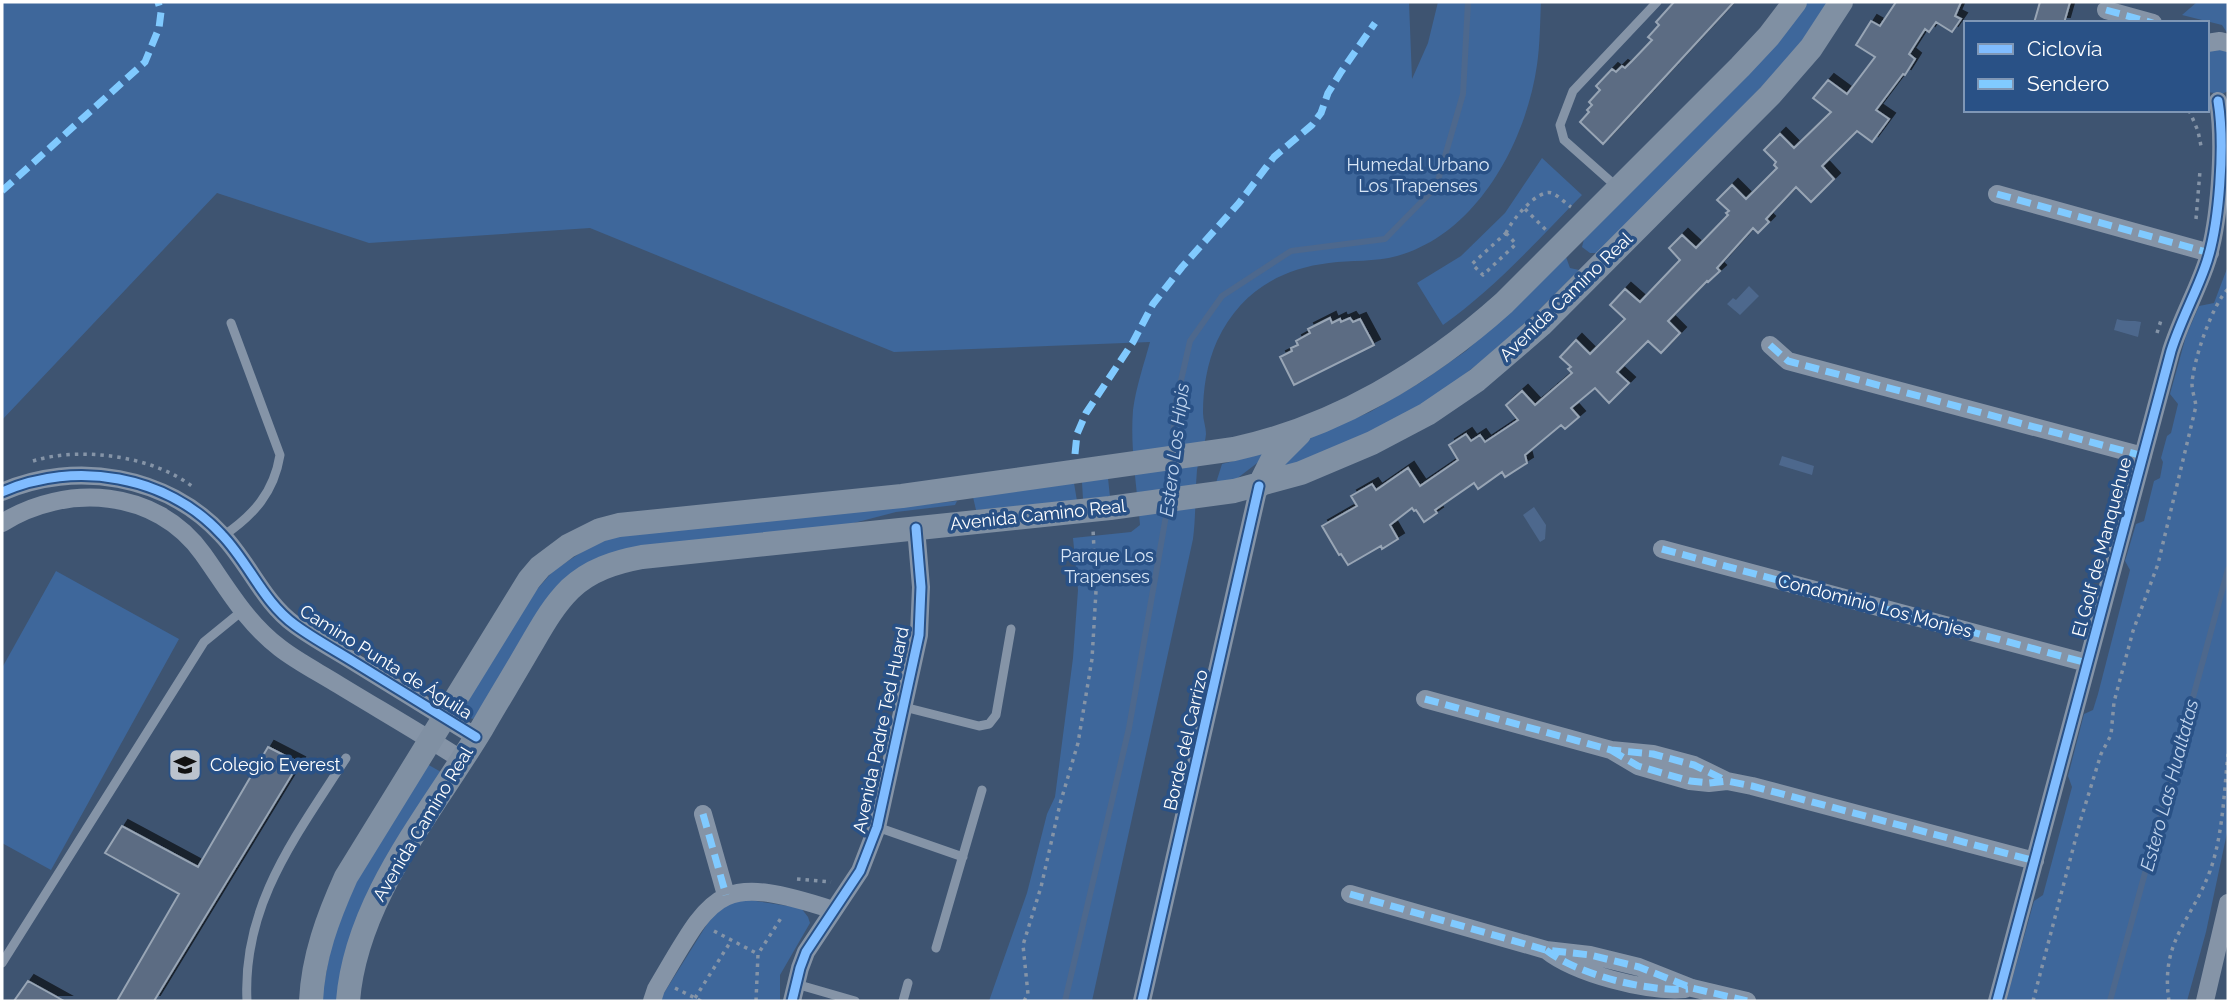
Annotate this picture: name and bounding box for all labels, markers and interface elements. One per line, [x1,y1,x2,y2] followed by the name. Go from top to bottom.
[1964,21,2209,112] legend
[2027,36,2103,61] text: Ciclovía
[2027,71,2109,96] text: Sendero
[1347,154,1490,196] park label: Humedal Urbano Los Trapenses
[1495,228,1637,366] street label: Avenida Camino Real
[1155,382,1193,518] water label: Estero Los Hipis
[2067,454,2136,639] street label: El Golf de Manquehue
[949,495,1127,534] street label: Avenida Camino Real
[1060,545,1154,587] park label: Parque Los Trapenses
[1776,569,1975,642] street label: Condominio Los Monjes
[296,599,477,723] street label: Camino Punta de Águila
[848,625,913,835] street label: Avenida Padre Ted Huard
[1159,667,1212,812] street label: Borde del Carrizo
[2135,697,2203,873] water label: Estero Las Hualtatas
[368,743,477,905] street label: Avenida Camino Real
[166,746,204,784] school or university icon: Colegio Everest
[210,754,341,775] place label: Colegio Everest

